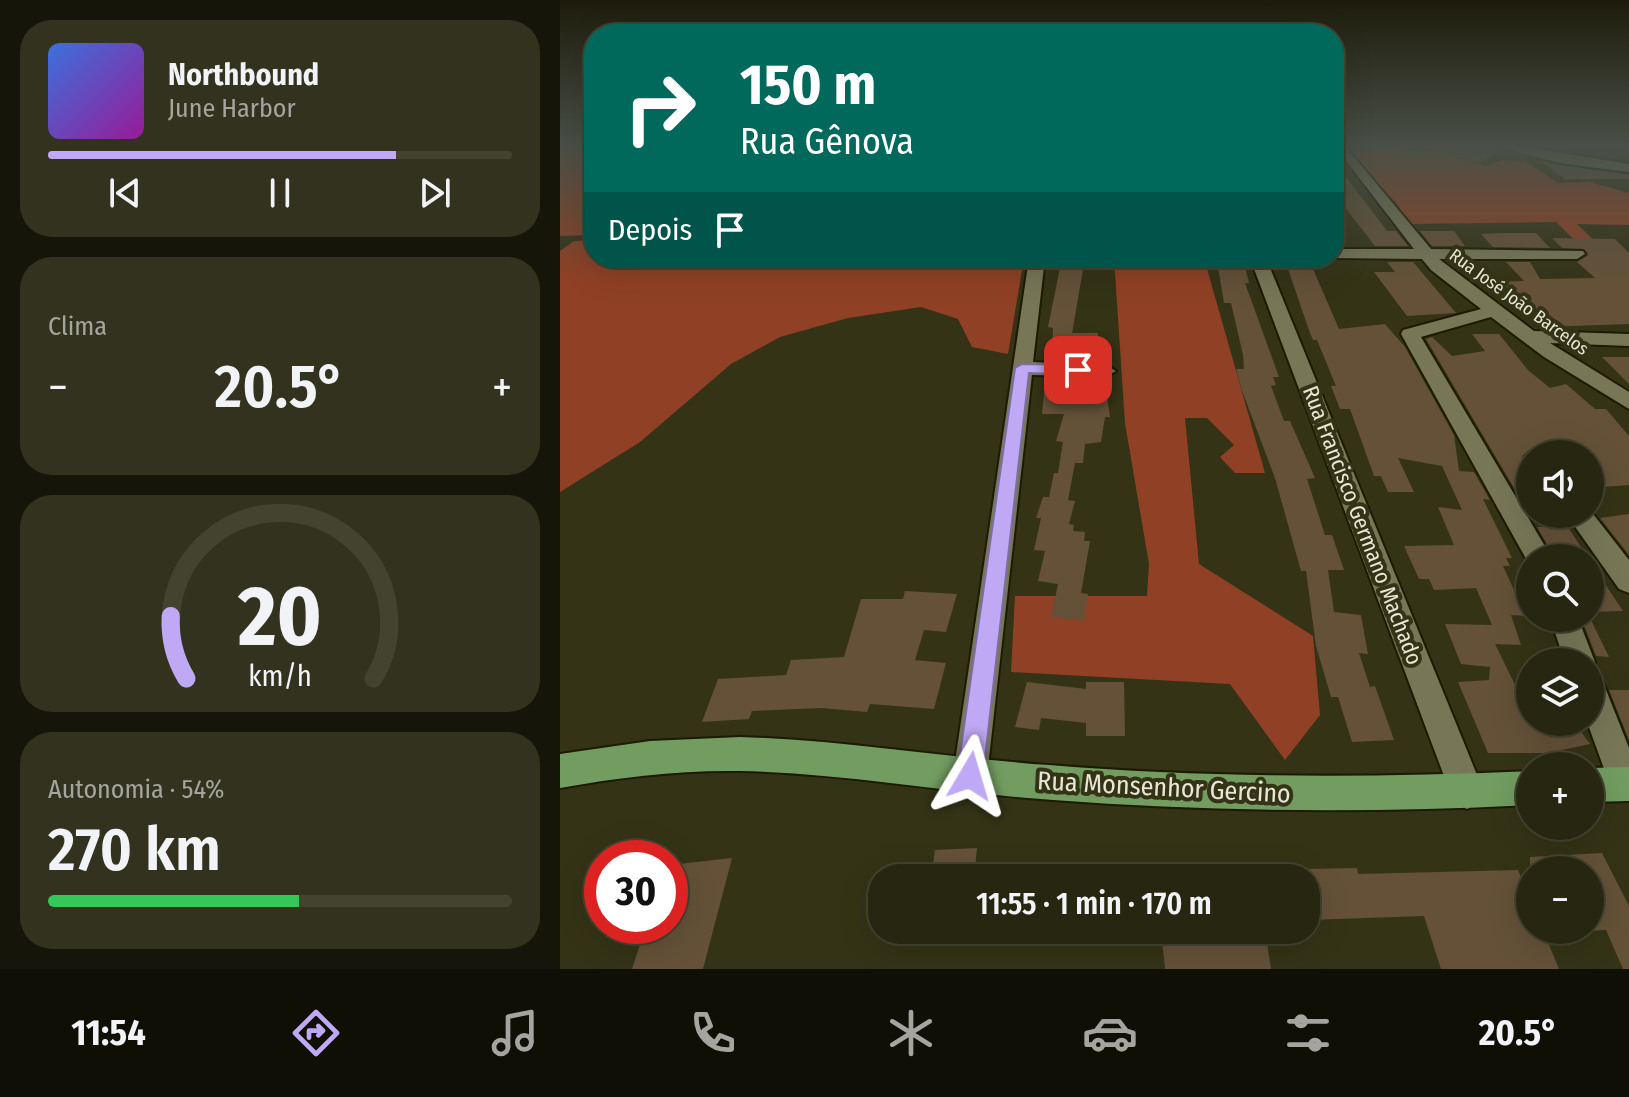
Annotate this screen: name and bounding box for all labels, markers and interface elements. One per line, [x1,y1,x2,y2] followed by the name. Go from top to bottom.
[740,52,876,119] text: 150 m
[608,56,712,160] icon: right
[168,57,319,93] text: Northbound
[168,93,296,124] text: June Harbor
[740,120,914,164] text: Rua Gênova
[103,171,147,215] icon: previous
[258,171,302,215] icon: pause
[413,171,457,215] icon: next
[708,208,752,252] icon: arrive
[608,212,692,248] text: Depois
[1445,244,1593,360] street label: Rua José João Barcelos
[48,311,107,342] text: Clima
[1044,336,1112,404] pin
[1056,348,1100,392] icon: arrive
[215,351,345,423] text: 20.5°
[48,361,68,414] text: −
[492,361,512,414] text: +
[1297,382,1428,668] street label: Rua Francisco Germano Machado
[1516,440,1604,944] map controls
[1516,440,1604,528] button: sound
[1516,544,1604,632] button: search
[237,567,322,667] text: 20
[1516,648,1604,736] button: layers
[248,659,312,694] text: km/h
[928,734,1012,818] position arrow
[1516,752,1604,840] button: +
[1036,765,1292,810] street label: Rua Monsenhor Gercino
[48,774,224,805] text: Autonomia · 54%
[48,814,221,886] text: 270 km
[584,840,688,944] speed limit sign: 30
[1516,856,1604,944] button: −
[976,886,1212,922] text: 11:55 · 1 min · 170 m
[288,1005,344,1061] icon: directions
[487,1005,543,1061] icon: music
[685,1005,741,1061] icon: phone
[883,1005,939,1061] icon: climate
[1082,1005,1138,1061] icon: car
[1280,1005,1336,1061] icon: filters
[71,1011,146,1055] text: 11:54
[1479,1011,1558,1055] text: 20.5°

